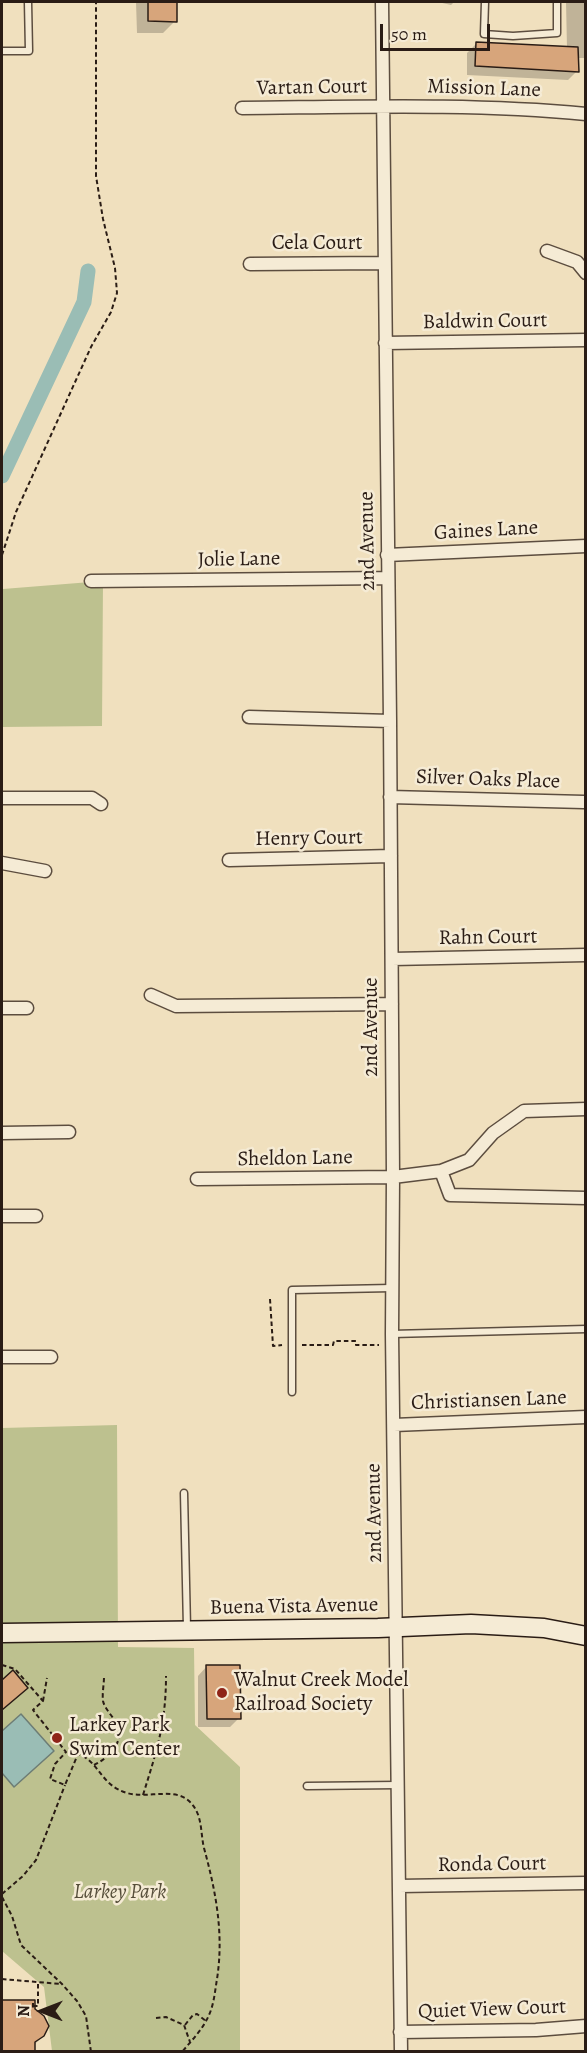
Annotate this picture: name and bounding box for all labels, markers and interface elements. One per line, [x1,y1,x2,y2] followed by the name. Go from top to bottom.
[383,12,492,50] scale bar
[391,22,427,46] text: 50 m
[256,74,368,102] street label: Vartan Court
[427,74,541,104] street label: Mission Lane
[272,231,362,257] street label: Cela Court
[422,308,548,336] street label: Baldwin Court
[355,491,381,591] street label: 2nd Avenue
[433,516,539,546] street label: Gaines Lane
[198,547,280,573] street label: Jolie Lane
[415,765,561,795] street label: Silver Oaks Place
[255,825,363,853] street label: Henry Court
[438,925,538,951] street label: Rahn Court
[359,977,385,1077] street label: 2nd Avenue
[237,1145,353,1173] street label: Sheldon Lane
[411,1386,567,1416] street label: Christiansen Lane
[362,1463,388,1563] street label: 2nd Avenue
[210,1593,378,1621] street label: Buena Vista Avenue
[234,1668,408,1718] place label: Walnut Creek Model Railroad Society
[215,1686,229,1700] marker: Walnut Creek Model Railroad Society
[69,1713,180,1763] place label: Larkey Park Swim Center
[50,1731,64,1745] marker: Larkey Park Swim Center
[437,1851,547,1879] street label: Ronda Court
[74,1880,166,1906] park label: Larkey Park
[12,1981,72,2041] north arrow
[418,1995,566,2025] street label: Quiet View Court
[13,2005,35,2017] text: N

